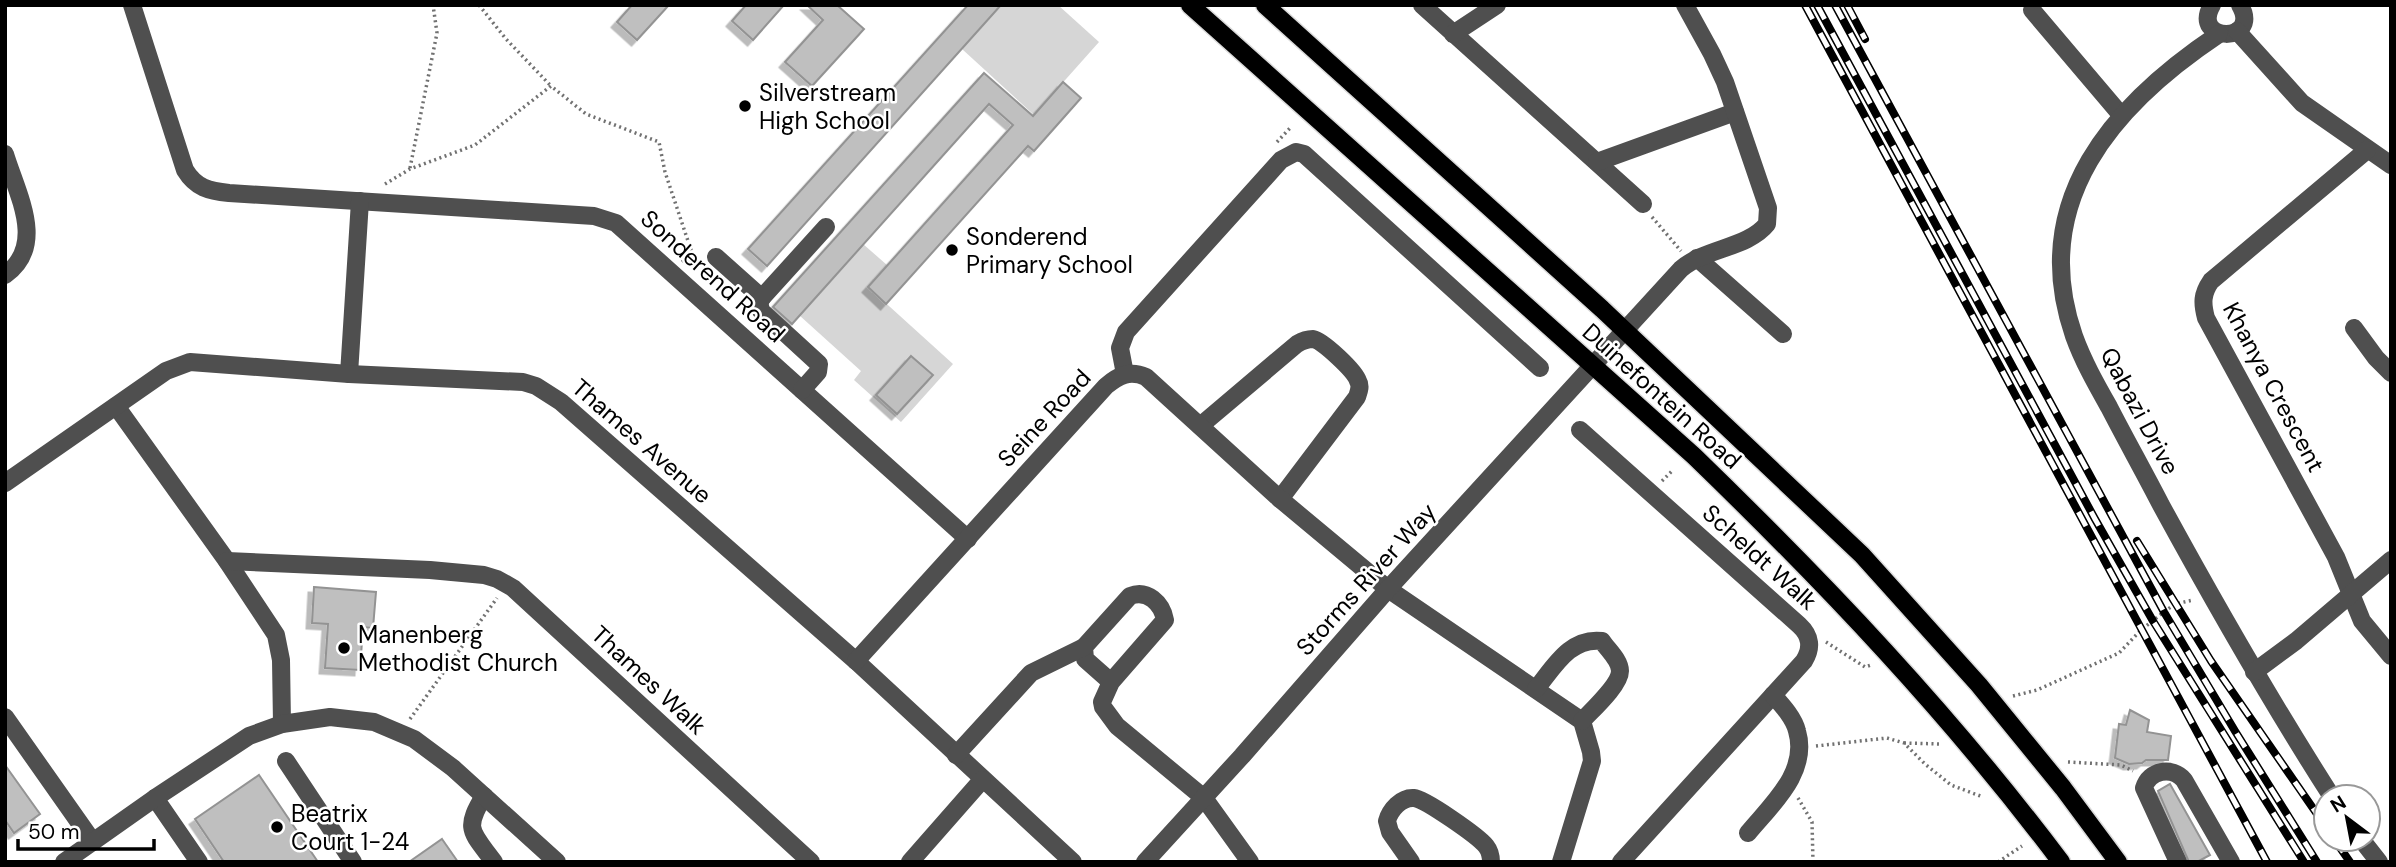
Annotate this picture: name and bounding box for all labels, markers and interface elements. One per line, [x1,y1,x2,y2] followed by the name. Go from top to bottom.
[759,77,896,136] place label: Silverstream High School
[737,98,753,114] marker: Silverstream High School
[634,203,792,349] street label: Sonderend Road
[966,221,1133,280] place label: Sonderend Primary School
[944,242,960,258] marker: Sonderend Primary School
[2216,297,2332,477] street label: Khanya Crescent
[1576,316,1748,476] street label: Duinefontein Road
[2094,342,2186,480] street label: Qabazi Drive
[991,362,1097,474] street label: Seine Road
[566,372,718,510] street label: Thames Avenue
[1289,496,1443,662] street label: Storms River Way
[1696,497,1824,617] street label: Scheldt Walk
[358,619,558,678] place label: Manenberg Methodist Church
[585,619,713,741] street label: Thames Walk
[336,640,352,656] marker: Manenberg Methodist Church
[2312,783,2382,853] north arrow
[2326,790,2351,818] text: N
[291,798,409,857] place label: Beatrix Court 1-24
[18,808,154,852] scale bar
[28,818,79,846] text: 50 m
[269,819,285,835] marker: Beatrix Court 1-24

